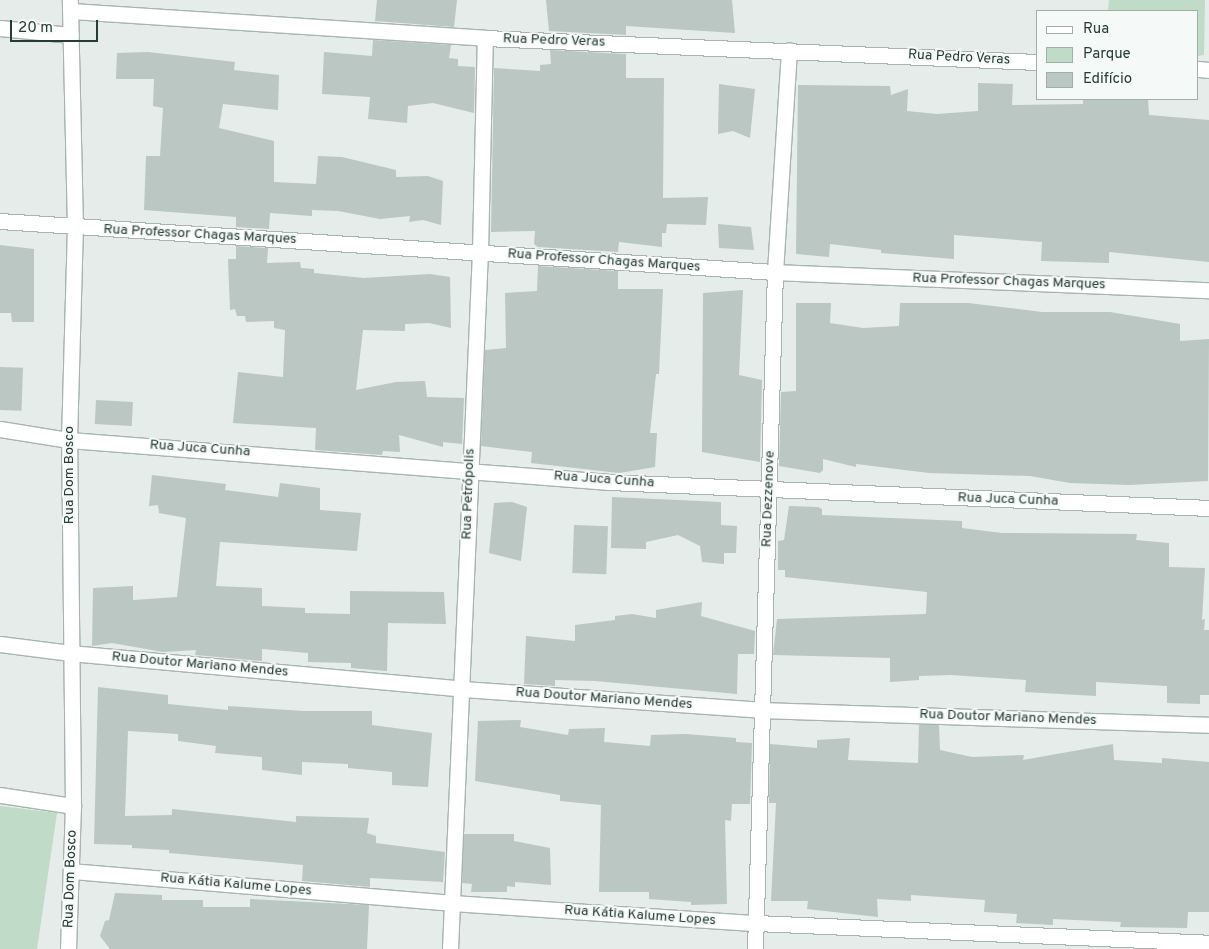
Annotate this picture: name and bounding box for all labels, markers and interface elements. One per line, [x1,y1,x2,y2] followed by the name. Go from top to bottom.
[12,10,100,42] scale bar
[1036,10,1199,100] legend
[18,19,53,38] text: 20 m
[1083,20,1109,39] text: Rua
[502,31,606,51] street label: Rua Pedro Veras
[1083,45,1131,64] text: Parque
[907,47,1011,69] street label: Rua Pedro Veras
[1083,70,1132,89] text: Edifício
[103,222,297,248] street label: Rua Professor Chagas Marques
[507,246,701,276] street label: Rua Professor Chagas Marques
[912,270,1106,294] street label: Rua Professor Chagas Marques
[62,426,78,524] street label: Rua Dom Bosco
[149,437,251,461] street label: Rua Juca Cunha
[459,448,479,540] street label: Rua Petrópolis
[759,450,779,548] street label: Rua Dezzenove
[553,468,655,492] street label: Rua Juca Cunha
[957,490,1059,510] street label: Rua Juca Cunha
[111,649,289,681] street label: Rua Doutor Mariano Mendes
[515,684,693,714] street label: Rua Doutor Mariano Mendes
[919,707,1097,729] street label: Rua Doutor Mariano Mendes
[61,830,81,928] street label: Rua Dom Bosco
[159,870,313,900] street label: Rua Kátia Kalume Lopes
[564,902,716,930] street label: Rua Kátia Kalume Lopes

